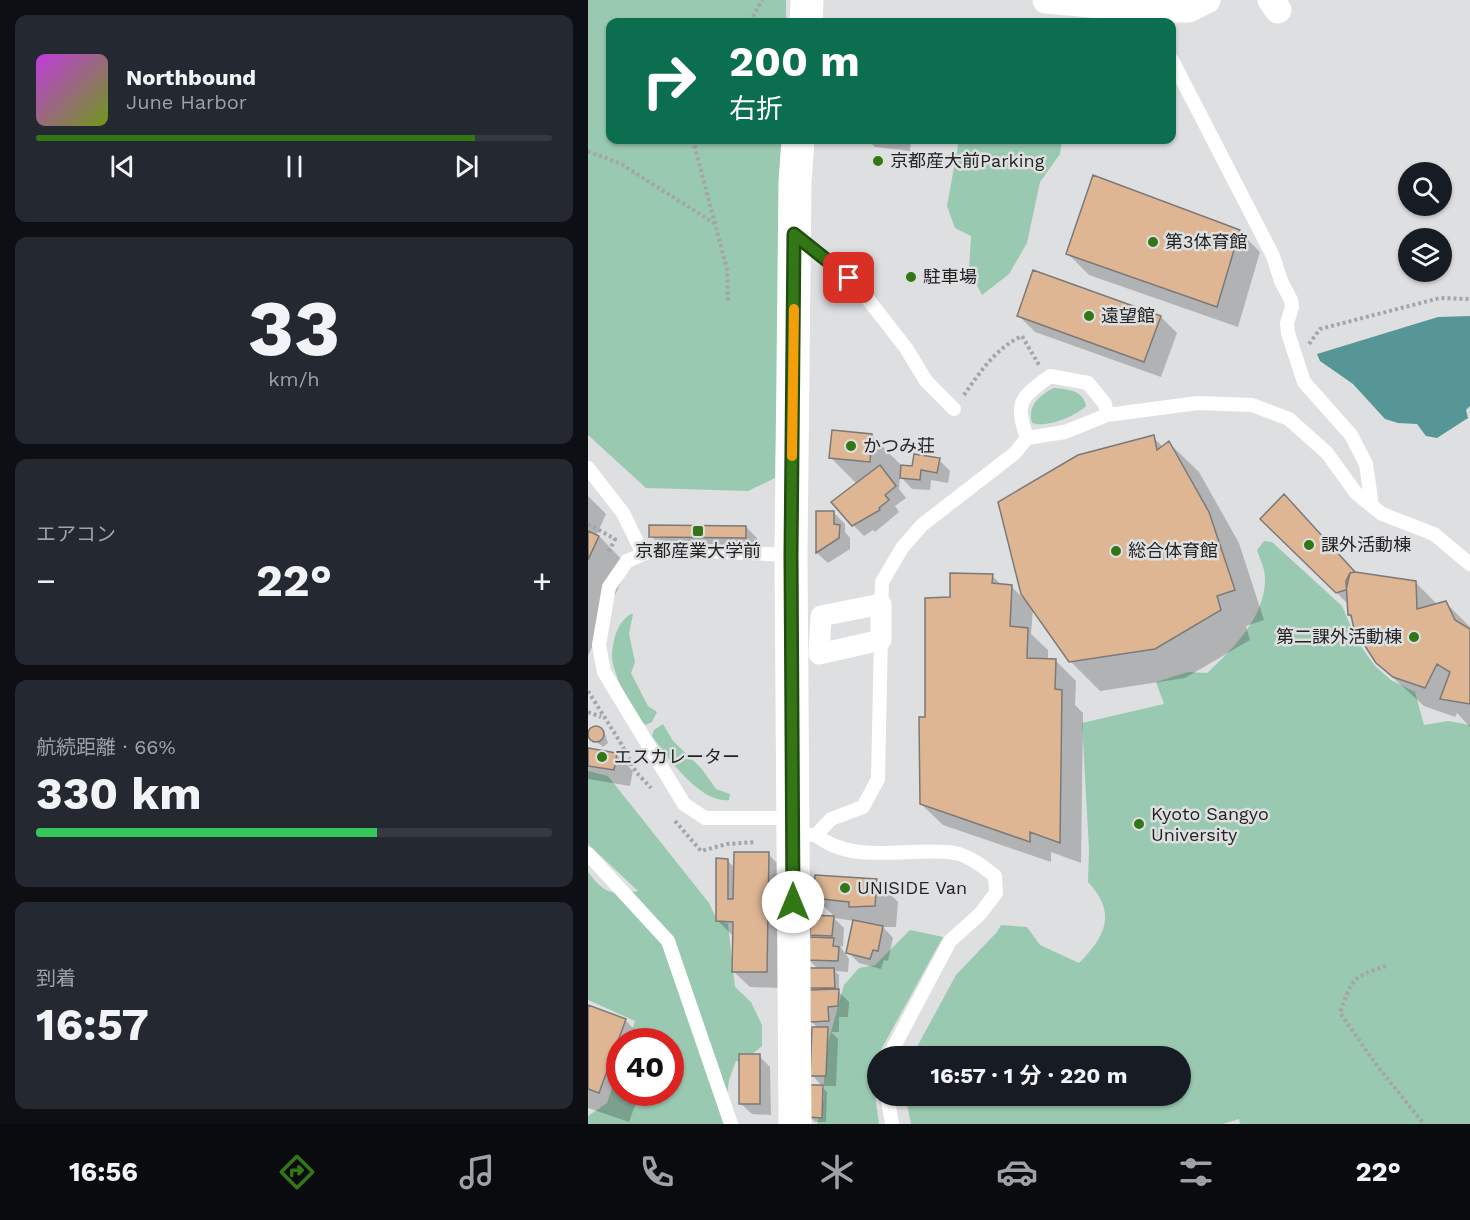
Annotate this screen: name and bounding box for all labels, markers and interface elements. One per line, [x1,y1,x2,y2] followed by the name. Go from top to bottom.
[729,37,860,86] text: 200 m
[630,42,708,120] icon: right
[126,65,256,90] text: Northbound
[126,90,247,114] text: June Harbor
[729,93,783,125] text: 右折
[106,150,139,183] icon: previous
[278,150,311,183] icon: pause
[450,150,483,183] icon: next
[890,150,1045,171] place label: 京都産大前Parking
[871,154,885,168] marker: 京都産大前Parking
[1398,162,1452,282] map controls
[1398,162,1452,216] button: search
[1398,228,1452,282] button: layers
[1165,231,1248,252] place label: 第3体育館
[1146,235,1160,249] marker: 第3体育館
[823,252,874,303] pin
[832,261,865,294] icon: arrive
[923,266,977,287] place label: 駐車場
[904,270,918,284] marker: 駐車場
[248,282,340,374] text: 33
[1101,305,1155,326] place label: 遠望館
[1082,309,1096,323] marker: 遠望館
[268,367,320,391] text: km/h
[863,435,935,456] place label: かつみ荘
[844,439,858,453] marker: かつみ荘
[36,522,116,546] text: エアコン
[691,524,705,538] marker: 京都産業大学前
[1321,534,1411,555] place label: 課外活動棟
[1302,538,1316,552] marker: 課外活動棟
[635,540,761,561] place label: 京都産業大学前
[1128,540,1218,561] place label: 総合体育館
[1109,544,1123,558] marker: 総合体育館
[256,554,332,607] text: 22°
[36,561,56,600] text: −
[532,561,552,600] text: +
[1276,626,1402,647] place label: 第二課外活動棟
[1407,630,1421,644] marker: 第二課外活動棟
[36,735,176,759] text: 航続距離 · 66%
[614,746,740,767] place label: エスカレーター
[595,750,609,764] marker: エスカレーター
[36,767,202,820] text: 330 km
[1151,803,1269,845] place label: Kyoto Sangyo University
[1132,817,1146,831] marker: Kyoto Sangyo University
[761,870,825,934] position arrow
[857,877,967,898] place label: UNISIDE Van
[838,881,852,895] marker: UNISIDE Van
[36,966,76,990] text: 到着
[36,998,149,1051] text: 16:57
[606,1028,684,1106] speed limit sign: 40
[931,1063,1127,1088] text: 16:57 · 1 分 · 220 m
[276,1151,318,1193] icon: directions
[456,1151,498,1193] icon: music
[636,1151,678,1193] icon: phone
[816,1151,858,1193] icon: climate
[996,1151,1038,1193] icon: car
[1175,1151,1217,1193] icon: filters
[69,1156,138,1188] text: 16:56
[1355,1156,1401,1188] text: 22°

